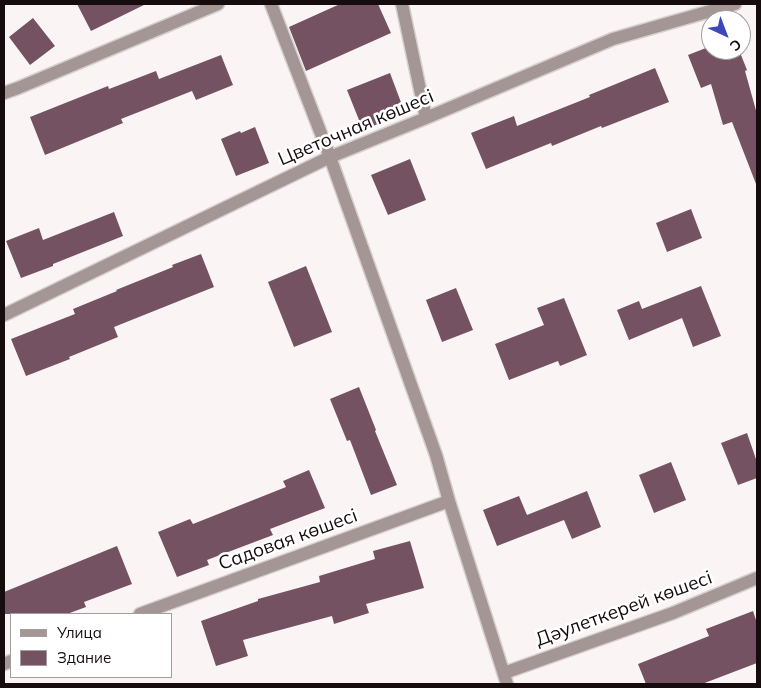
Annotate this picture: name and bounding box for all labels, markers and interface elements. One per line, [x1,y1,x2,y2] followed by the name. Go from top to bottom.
[701,10,751,60] north arrow
[726,35,745,55] text: С
[275,85,437,171] street label: Цветочная көшесі
[215,504,361,576] street label: Садовая көшесі
[533,566,715,652] street label: Дәулеткерей көшесі
[10,613,172,678] legend
[57,623,102,642] text: Улица
[57,648,111,667] text: Здание

